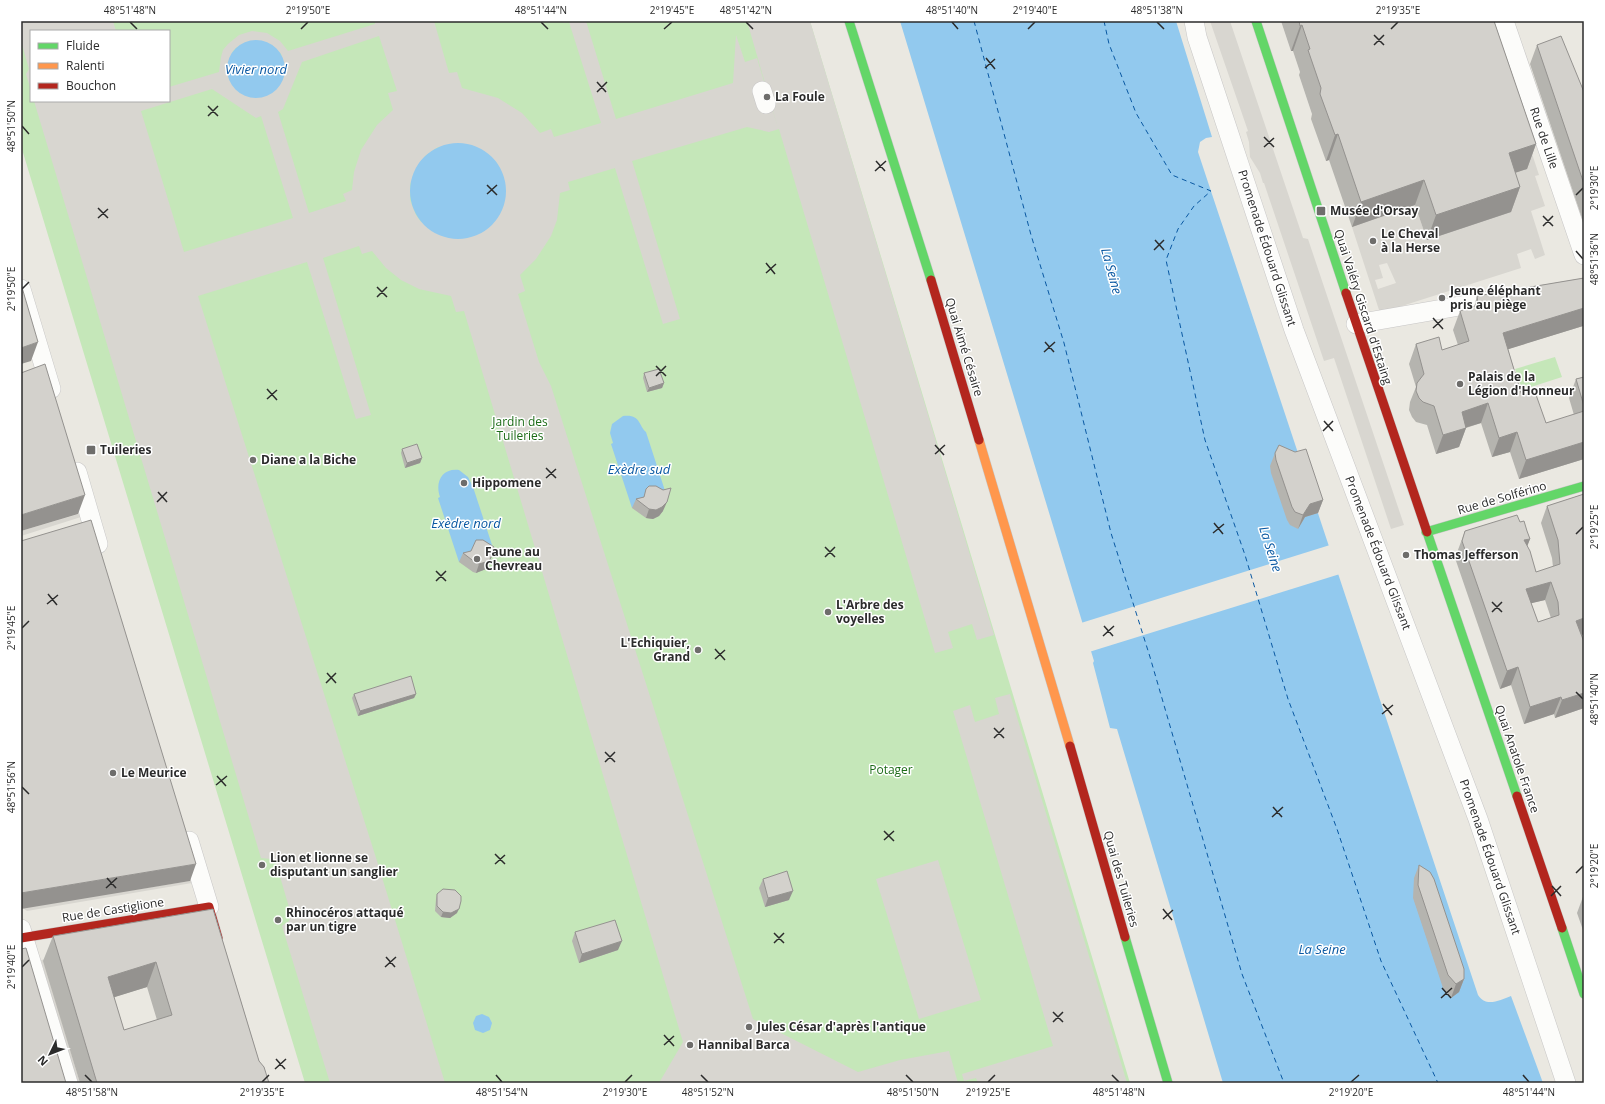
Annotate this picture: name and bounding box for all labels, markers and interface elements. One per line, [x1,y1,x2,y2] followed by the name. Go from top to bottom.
[104,3,156,17] text: 48°51'48"N
[286,3,330,17] text: 2°19'50"E
[515,3,567,17] text: 48°51'44"N
[650,3,694,17] text: 2°19'45"E
[720,3,772,17] text: 48°51'42"N
[926,3,978,17] text: 48°51'40"N
[1013,3,1057,17] text: 2°19'40"E
[1131,3,1183,17] text: 48°51'38"N
[1376,3,1420,17] text: 2°19'35"E
[30,30,170,102] legend
[66,37,100,54] text: Fluide
[66,57,105,74] text: Ralenti
[225,60,288,78] water label: Vivier nord
[66,77,116,94] text: Bouchon
[775,88,825,105] place label: La Foule
[762,92,772,102] marker: La Foule
[4,100,18,152] text: 48°51'50"N
[1526,105,1563,171] street label: Rue de Lille
[1587,166,1601,210] text: 2°19'30"E
[1234,167,1301,328] street label: Promenade Édouard Glissant
[1330,202,1418,219] place label: Musée d'Orsay
[1315,205,1327,217] marker: Musée d'Orsay
[1381,225,1440,256] place label: Le Cheval à la Herse
[1330,227,1397,387] street label: Quai Valéry Giscard d'Estaing
[1587,233,1601,285] text: 48°51'36"N
[1368,236,1378,246] marker: Le Cheval à la Herse
[1097,246,1127,297] water label: La Seine
[4,267,18,311] text: 2°19'50"E
[1449,282,1541,313] place label: Jeune éléphant pris au piège
[1437,293,1447,303] marker: Jeune éléphant pris au piège
[941,295,988,399] street label: Quai Aimé Césaire
[1468,368,1575,399] place label: Palais de la Légion d'Honneur
[1455,379,1465,389] marker: Palais de la Légion d'Honneur
[491,413,548,444] park label: Jardin des Tuileries
[100,441,151,458] place label: Tuileries
[85,444,97,456] marker: Tuileries
[261,451,356,468] place label: Diane a la Biche
[248,455,258,465] marker: Diane a la Biche
[608,460,671,478] water label: Exèdre sud
[1341,473,1416,632] street label: Promenade Édouard Glissant
[472,474,541,491] place label: Hippomene
[1455,477,1548,518] street label: Rue de Solférino
[459,478,469,488] marker: Hippomene
[1587,505,1601,549] text: 2°19'25"E
[431,514,501,532] water label: Exèdre nord
[1255,524,1287,575] water label: La Seine
[485,543,542,574] place label: Faune au Chevreau
[1414,546,1519,563] place label: Thomas Jefferson
[1401,550,1411,560] marker: Thomas Jefferson
[472,554,482,564] marker: Faune au Chevreau
[836,596,904,627] place label: L'Arbre des voyelles
[4,606,18,650] text: 2°19'45"E
[823,607,833,617] marker: L'Arbre des voyelles
[620,634,690,665] place label: L'Echiquier, Grand
[693,645,703,655] marker: L'Echiquier, Grand
[1587,673,1601,725] text: 48°51'40"N
[1491,703,1544,815] street label: Quai Anatole France
[4,761,18,813] text: 48°51'56"N
[869,761,913,778] park label: Potager
[121,764,187,781] place label: Le Meurice
[108,768,118,778] marker: Le Meurice
[1456,777,1525,937] street label: Promenade Édouard Glissant
[1100,829,1143,929] street label: Quai des Tuileries
[1587,844,1601,888] text: 2°19'20"E
[270,849,399,880] place label: Lion et lionne se disputant un sanglier
[257,860,267,870] marker: Lion et lionne se disputant un sanglier
[61,893,165,926] street label: Rue de Castiglione
[286,904,404,935] place label: Rhinocéros attaqué par un tigre
[273,915,283,925] marker: Rhinocéros attaqué par un tigre
[1298,940,1346,958] water label: La Seine
[4,945,18,989] text: 2°19'40"E
[756,1018,926,1035] place label: Jules César d'après l'antique
[744,1022,754,1032] marker: Jules César d'après l'antique
[30,1034,70,1074] north arrow
[698,1036,790,1053] place label: Hannibal Barca
[685,1040,695,1050] marker: Hannibal Barca
[34,1053,51,1070] text: N
[66,1085,118,1099] text: 48°51'58"N
[240,1085,284,1099] text: 2°19'35"E
[476,1085,528,1099] text: 48°51'54"N
[603,1085,647,1099] text: 2°19'30"E
[682,1085,734,1099] text: 48°51'52"N
[887,1085,939,1099] text: 48°51'50"N
[966,1085,1010,1099] text: 2°19'25"E
[1093,1085,1145,1099] text: 48°51'48"N
[1329,1085,1373,1099] text: 2°19'20"E
[1503,1085,1555,1099] text: 48°51'44"N

